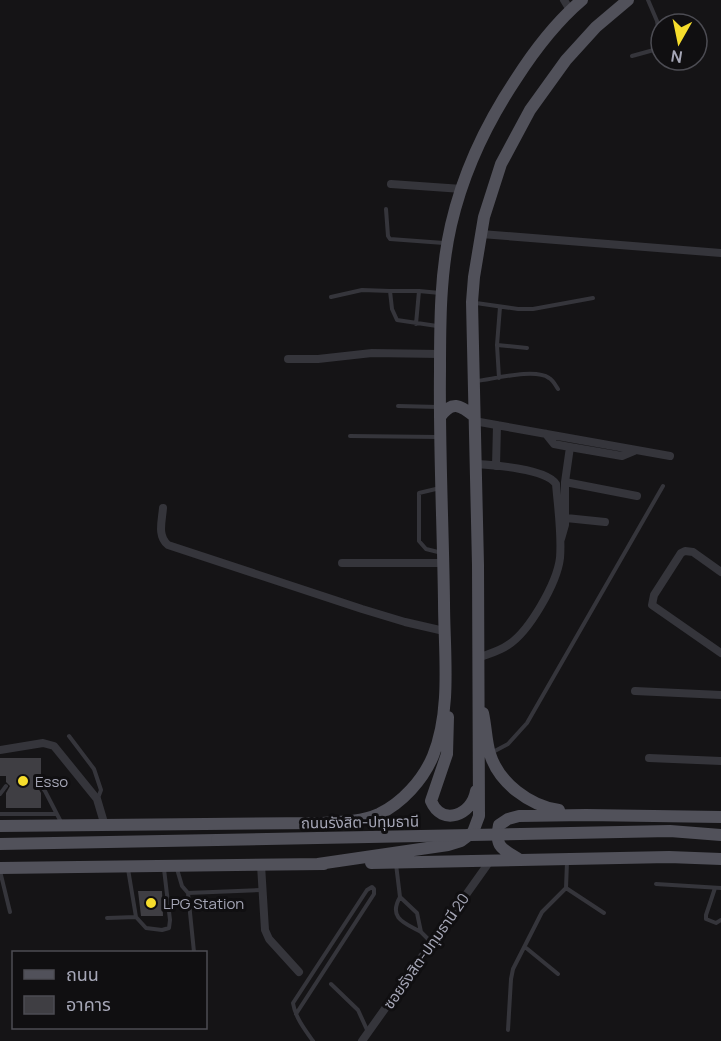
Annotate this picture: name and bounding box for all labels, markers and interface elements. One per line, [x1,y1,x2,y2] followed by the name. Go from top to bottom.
[649,12,709,72] north arrow
[669,45,684,69] text: N
[35,771,68,792] place label: Esso
[16,774,30,788] marker: Esso
[301,810,419,834] street label: ถนนรังสิต-ปทุมธานี
[378,889,474,1013] street label: ซอยรังสิต-ปทุมธานี 20
[163,893,244,914] place label: LPG Station
[144,896,158,910] marker: LPG Station
[12,951,207,1029] legend
[66,962,99,986] text: ถนน
[66,992,111,1016] text: อาคาร

